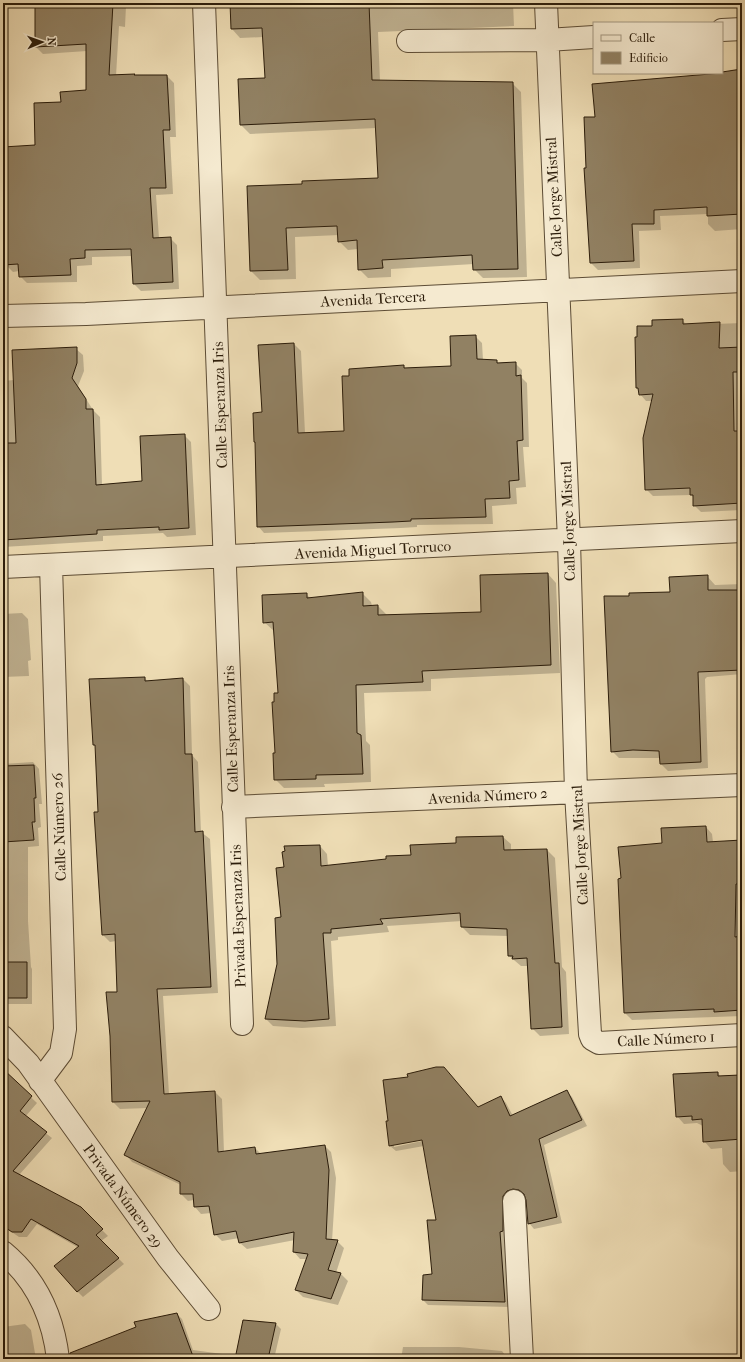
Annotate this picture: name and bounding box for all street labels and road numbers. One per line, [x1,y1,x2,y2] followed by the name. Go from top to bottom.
[542,137,566,257] street label: Calle Jorge Mistral
[319,287,427,311] street label: Avenida Tercera
[209,341,231,469] street label: Calle Esperanza Iris
[557,461,579,581] street label: Calle Jorge Mistral
[293,537,452,563] street label: Avenida Miguel Torruco
[220,665,242,793] street label: Calle Esperanza Iris
[48,772,70,881] street label: Calle Número 26
[427,784,548,808] street label: Avenida Número 2
[568,785,592,905] street label: Calle Jorge Mistral
[226,844,249,988] street label: Privada Esperanza Iris
[617,1027,715,1051] street label: Calle Número 1
[79,1140,167,1252] street label: Privada Número 29

